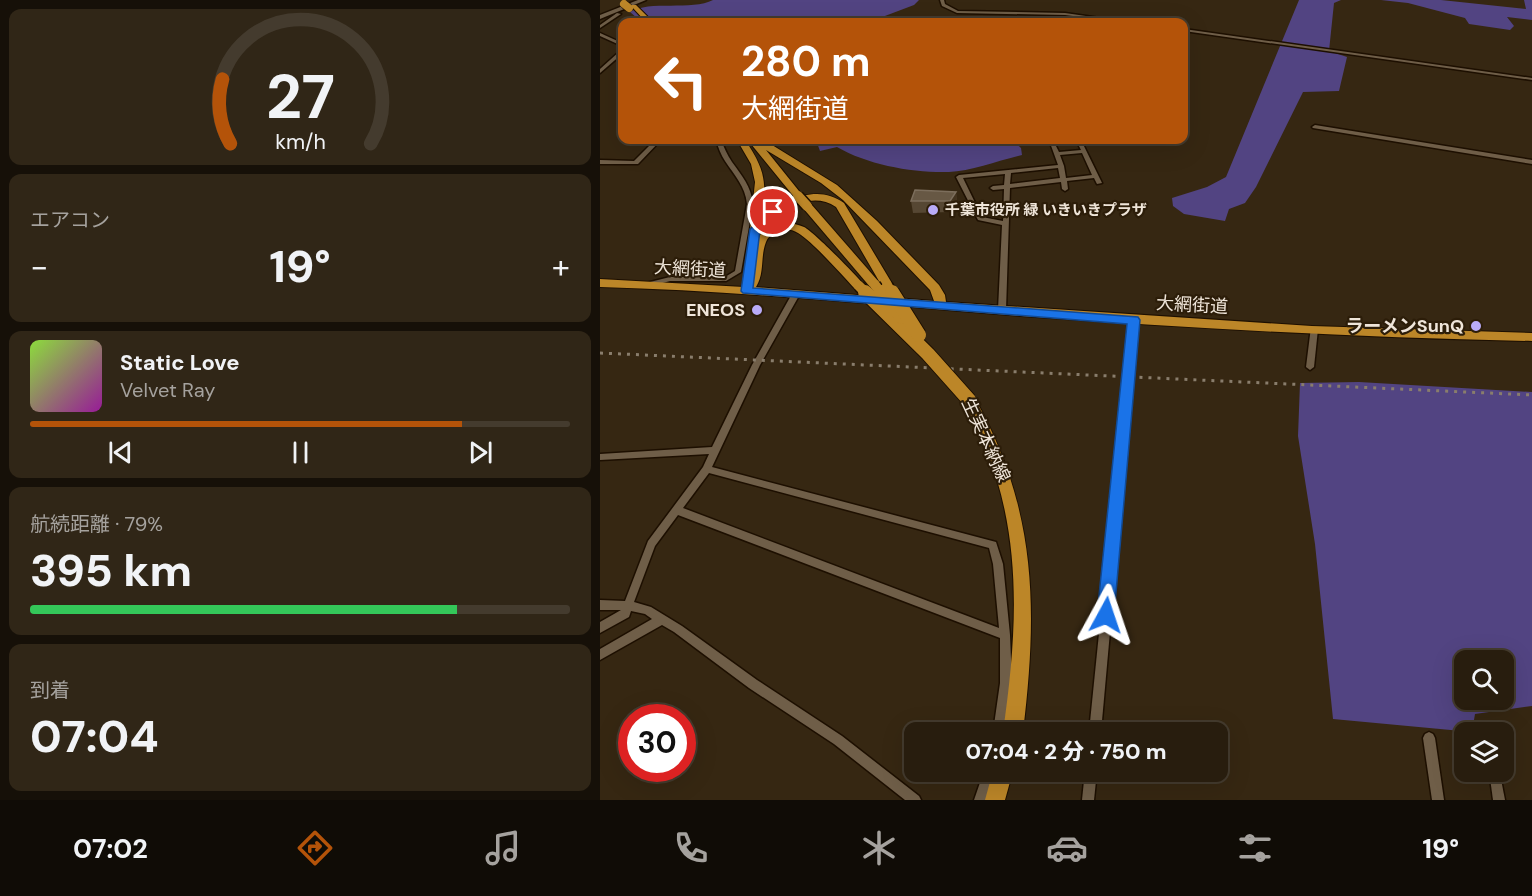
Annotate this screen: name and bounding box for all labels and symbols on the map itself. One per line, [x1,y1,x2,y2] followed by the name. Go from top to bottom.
[747,186,798,237] pin
[945,200,1147,220] place label: 千葉市役所 緑 いきいきプラザ
[926,203,940,217] marker: 千葉市役所 緑 いきいきプラザ
[653,255,727,283] street label: 大網街道
[1155,291,1229,319] street label: 大網街道
[686,298,745,322] place label: ENEOS
[750,303,764,317] marker: ENEOS
[1346,314,1464,338] place label: ラーメンSunQ
[1469,319,1483,333] marker: ラーメンSunQ
[956,394,1016,486] street label: 生実本納線
[1074,583,1138,647] position arrow
[618,704,696,782] speed limit sign: 30

